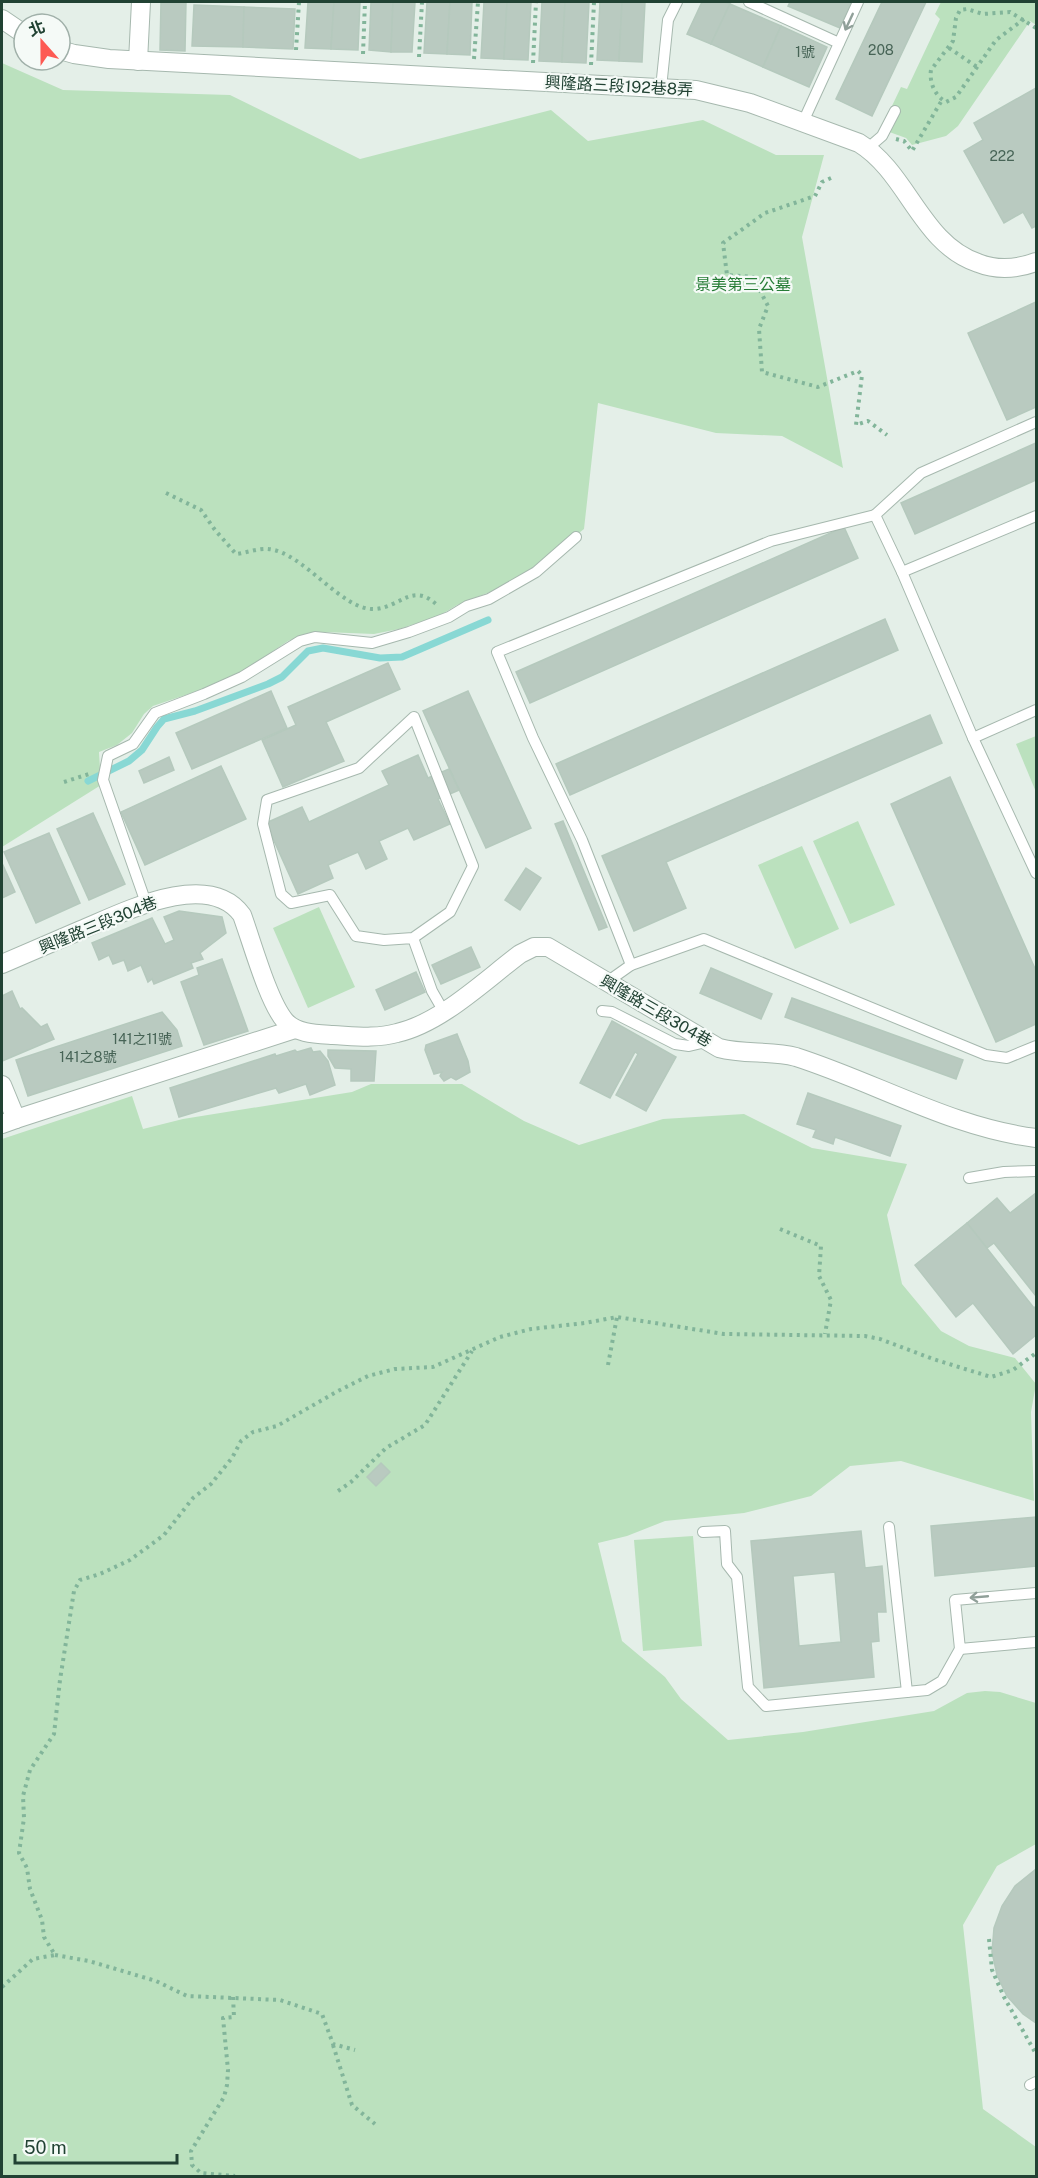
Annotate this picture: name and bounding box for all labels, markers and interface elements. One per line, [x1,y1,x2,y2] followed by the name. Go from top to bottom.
[12,12,72,72] north arrow
[842,13,854,31] one-way arrow
[26,17,48,40] text: 北
[868,42,894,58] house number: 208
[795,44,815,60] house number: 1號
[544,73,694,99] street label: 興隆路三段192巷8弄
[989,148,1015,164] house number: 222
[695,275,791,294] park label: 景美第三公墓
[36,893,160,957] street label: 興隆路三段304巷
[597,971,715,1051] street label: 興隆路三段304巷
[112,1031,172,1047] house number: 141之11號
[59,1049,117,1065] house number: 141之8號
[970,1592,990,1603] one-way arrow
[15,2127,177,2165] scale bar
[24,2137,67,2158] text: 50 m

